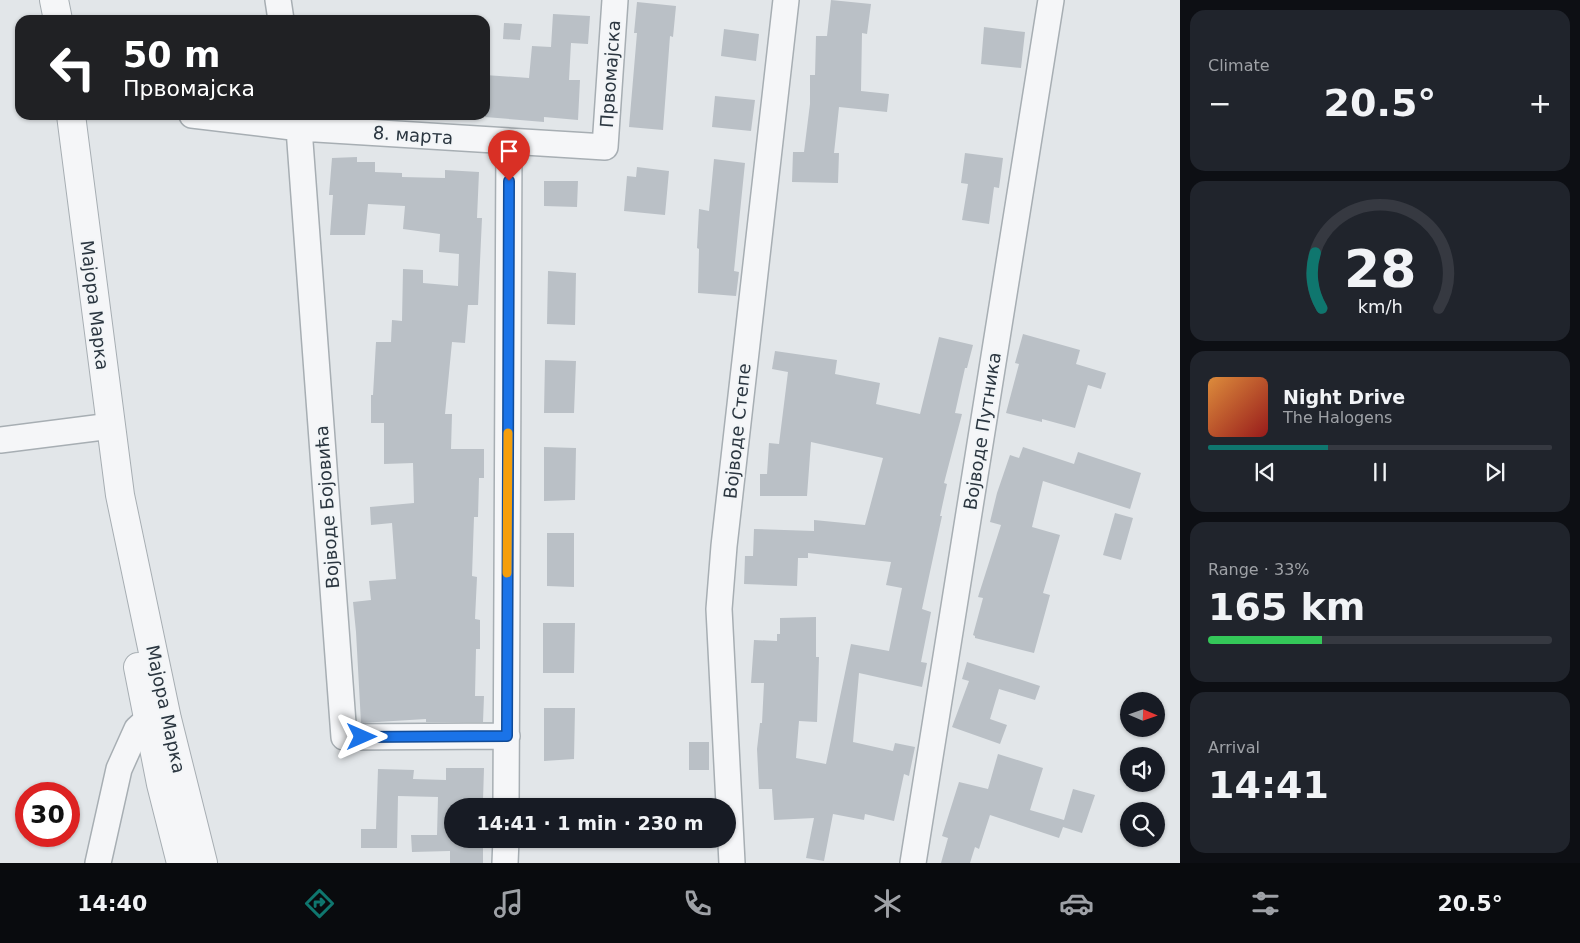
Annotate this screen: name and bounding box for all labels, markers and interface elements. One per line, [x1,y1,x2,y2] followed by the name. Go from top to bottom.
[596,19,624,129] street label: Првомајска
[40,35,105,100] icon: left
[123,35,220,75] text: 50 m
[1208,56,1270,75] text: Climate
[123,76,255,101] text: Првомајска
[1324,81,1436,125] text: 20.5°
[1208,87,1231,120] text: −
[1529,87,1552,120] text: +
[372,122,454,148] street label: 8. марта
[488,130,530,181] pin
[495,137,523,165] icon: arrive
[77,239,113,371] street label: Мајора Марка
[1344,239,1416,299] text: 28
[1357,296,1403,317] text: km/h
[959,351,1005,511] street label: Војводе Путника
[719,362,755,500] street label: Војводе Степе
[1283,386,1405,408] text: Night Drive
[1283,408,1392,427] text: The Halogens
[311,425,343,589] street label: Војводе Бојовића
[1251,458,1279,486] icon: previous
[1366,458,1394,486] icon: pause
[1481,458,1509,486] icon: next
[1208,560,1310,579] text: Range · 33%
[1208,585,1365,629] text: 165 km
[142,643,190,775] street label: Мајора Марка
[1120,692,1165,738] north arrow
[1120,692,1165,847] map controls
[335,710,387,762] position arrow
[1208,738,1260,757] text: Arrival
[1120,747,1165,792] button: sound
[1208,763,1329,807] text: 14:41
[15,782,80,847] speed limit sign: 30
[1120,802,1165,847] button: search
[476,812,704,834] text: 14:41 · 1 min · 230 m
[302,886,337,921] icon: directions
[491,886,526,921] icon: music
[680,886,715,921] icon: phone
[870,886,905,921] icon: climate
[1059,886,1094,921] icon: car
[1248,886,1283,921] icon: filters
[77,891,147,916] text: 14:40
[1437,891,1503,916] text: 20.5°

